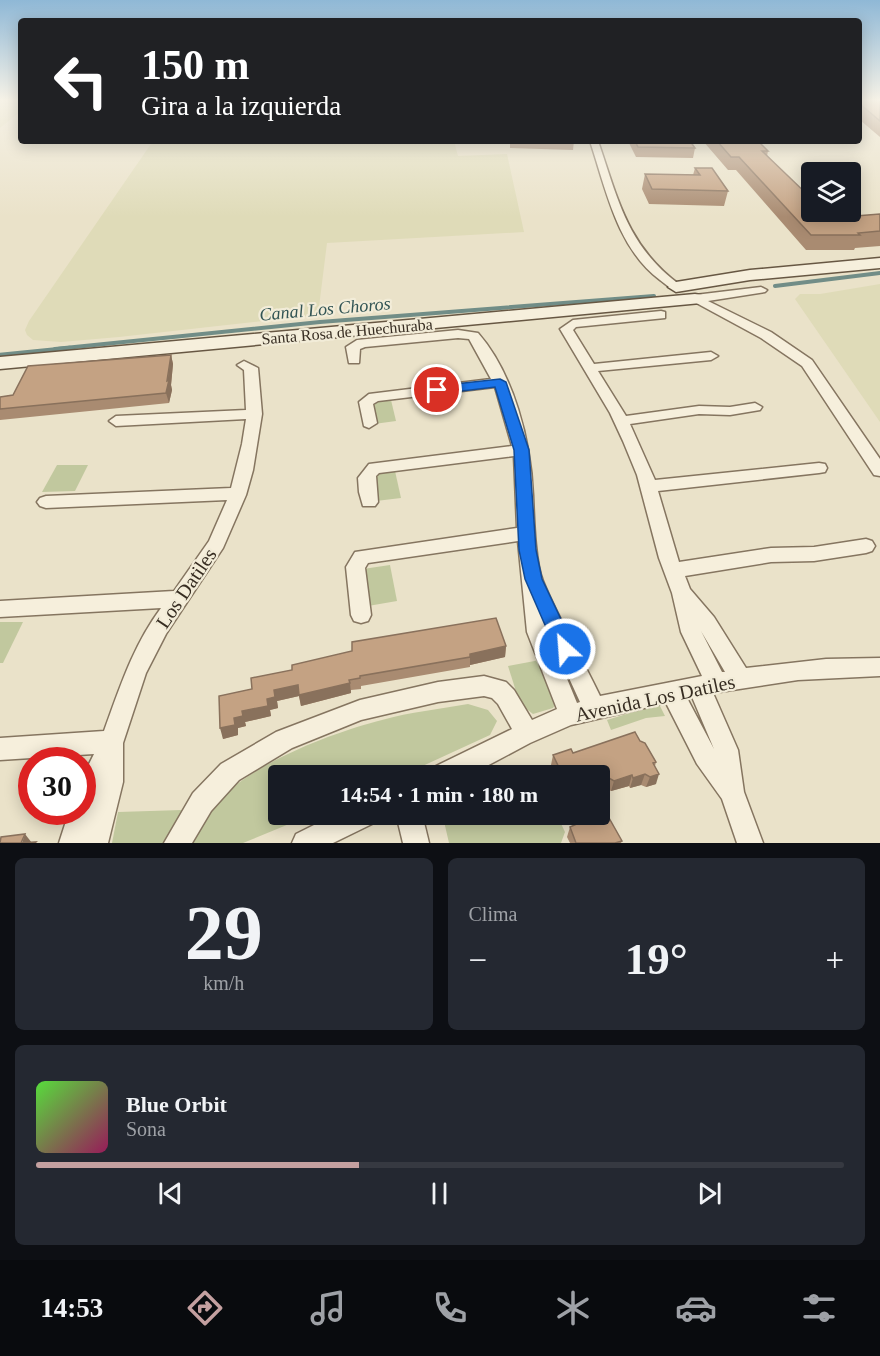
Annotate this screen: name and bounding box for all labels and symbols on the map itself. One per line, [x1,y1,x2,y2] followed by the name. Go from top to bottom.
[259,293,391,325] water label: Canal Los Choros
[261,316,433,347] street label: Santa Rosa de Huechuraba
[411,364,462,415] pin
[151,544,221,632] street label: Los Datiles
[533,617,597,681] position arrow
[573,670,737,726] street label: Avenida Los Datiles
[18,747,96,825] speed limit sign: 30

